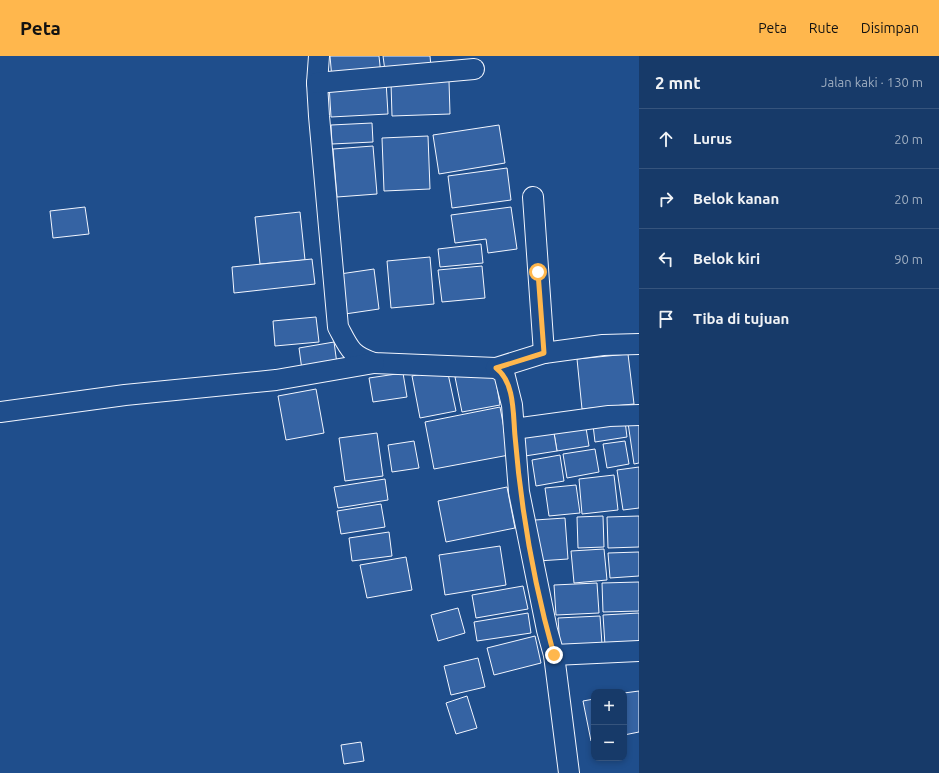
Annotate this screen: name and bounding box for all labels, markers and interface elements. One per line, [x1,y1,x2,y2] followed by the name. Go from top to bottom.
[20,17,61,39] text: Peta
[758,20,787,36] text: Peta
[809,20,839,36] text: Rute
[861,20,919,36] text: Disimpan
[655,73,701,92] text: 2 mnt
[821,75,923,89] text: Jalan kaki · 130 m
[655,128,677,150] icon: ahead
[693,130,732,147] text: Lurus
[894,132,923,146] text: 20 m
[655,188,677,210] icon: right
[693,190,779,207] text: Belok kanan
[894,192,923,206] text: 20 m
[655,248,677,270] icon: left
[693,250,760,267] text: Belok kiri
[894,252,923,266] text: 90 m
[529,263,547,281] route start
[655,308,677,330] icon: arrive
[693,310,789,327] text: Tiba di tujuan
[545,646,563,664] route end
[591,689,627,761] map controls
[591,689,627,725] button: +
[591,725,627,761] button: −

